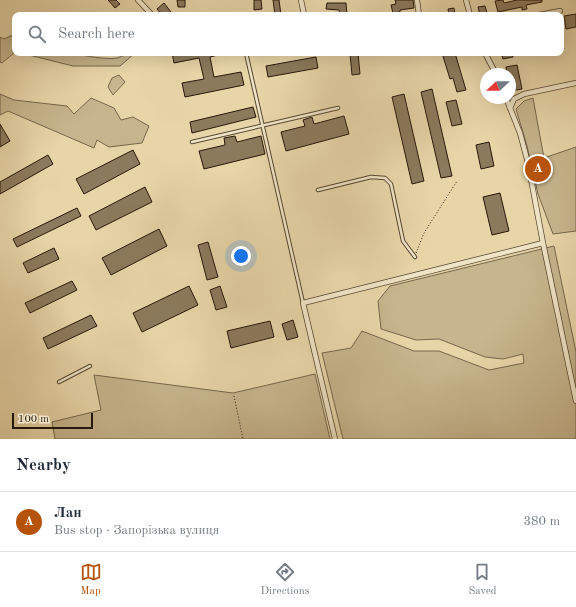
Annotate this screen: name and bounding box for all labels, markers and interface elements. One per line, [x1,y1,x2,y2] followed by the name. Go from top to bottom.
[12,12,564,56] search box
[26,23,48,45] icon: search
[58,27,135,42] text: Search here
[480,68,516,104] north arrow
[525,154,551,184] pin: A
[231,246,251,266] your location
[12,411,93,430] scale bar
[18,414,49,425] text: 100 m
[16,457,71,474] text: Nearby
[54,506,82,521] text: Лан
[24,515,34,528] text: A
[523,515,560,528] text: 380 m
[54,524,219,537] text: Bus stop · Запорізька вулиця
[80,561,102,599] tab: Map
[261,561,309,599] tab: Directions
[468,561,496,599] tab: Saved

